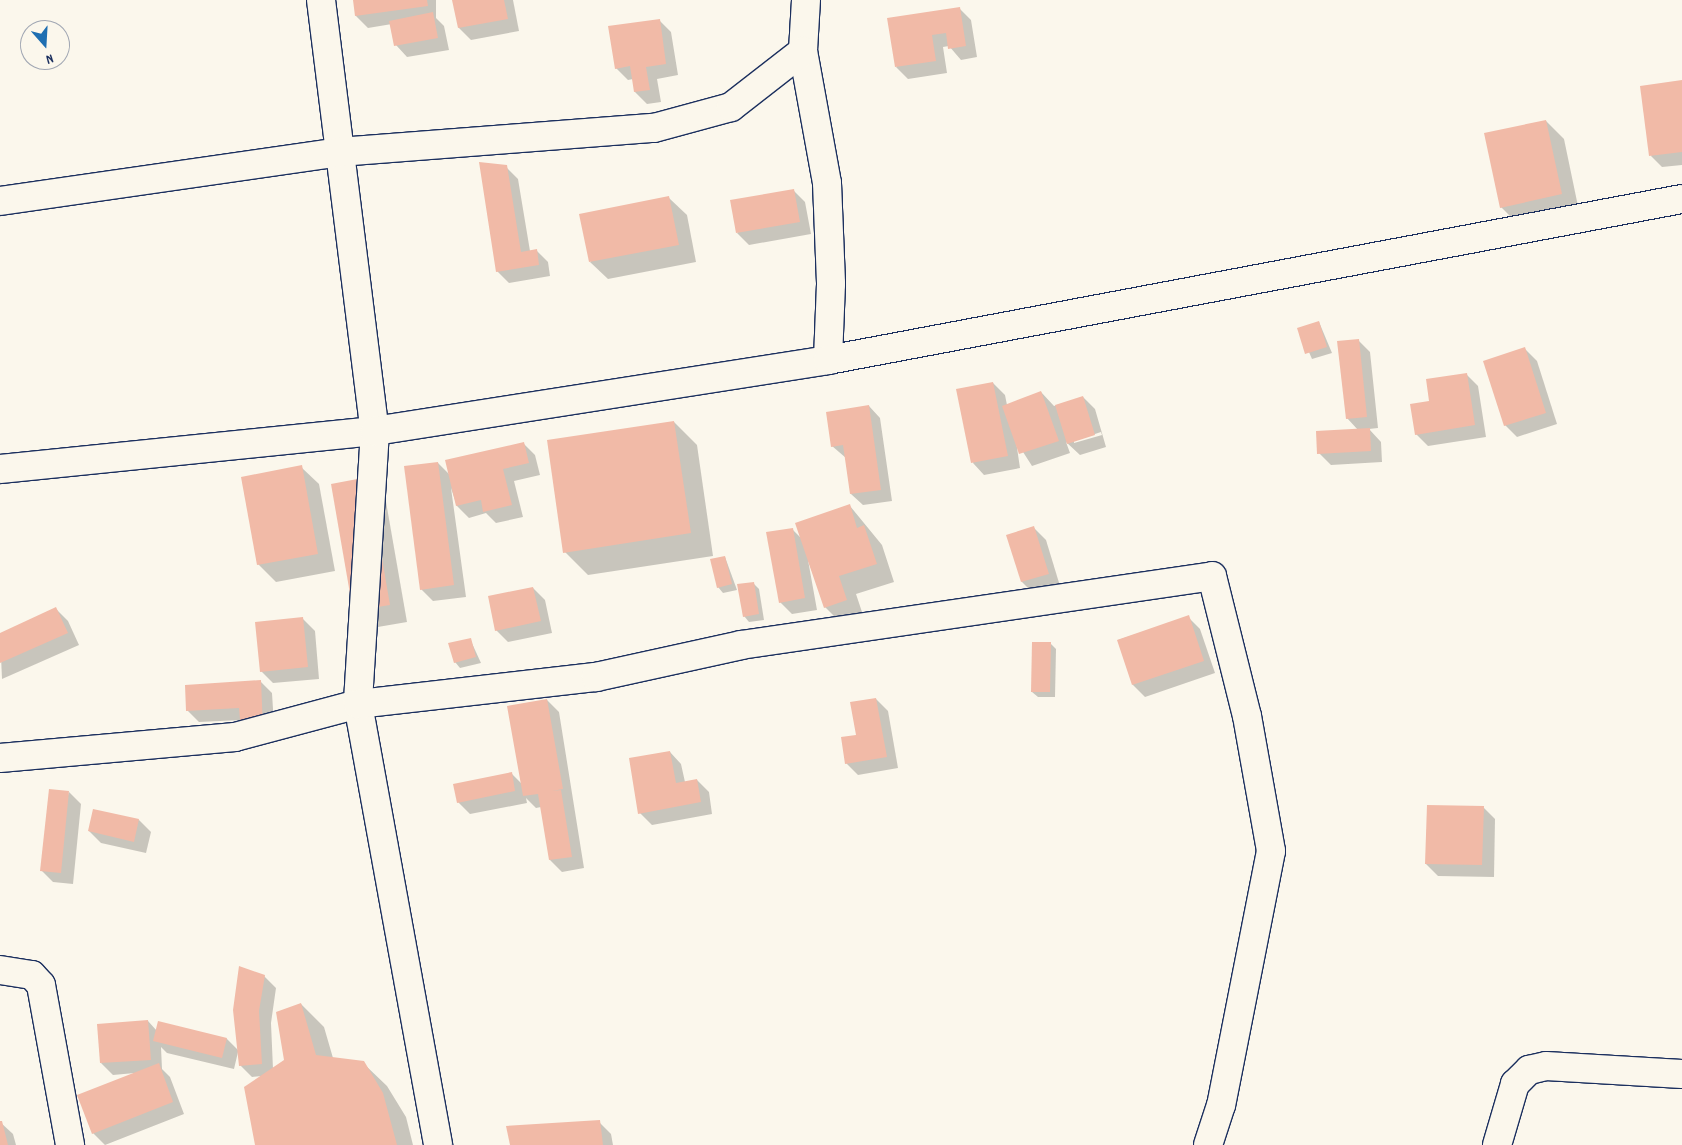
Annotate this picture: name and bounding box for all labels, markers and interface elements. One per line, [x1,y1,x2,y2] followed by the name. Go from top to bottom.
[20,20,70,70] north arrow
[43,48,56,69] text: N

